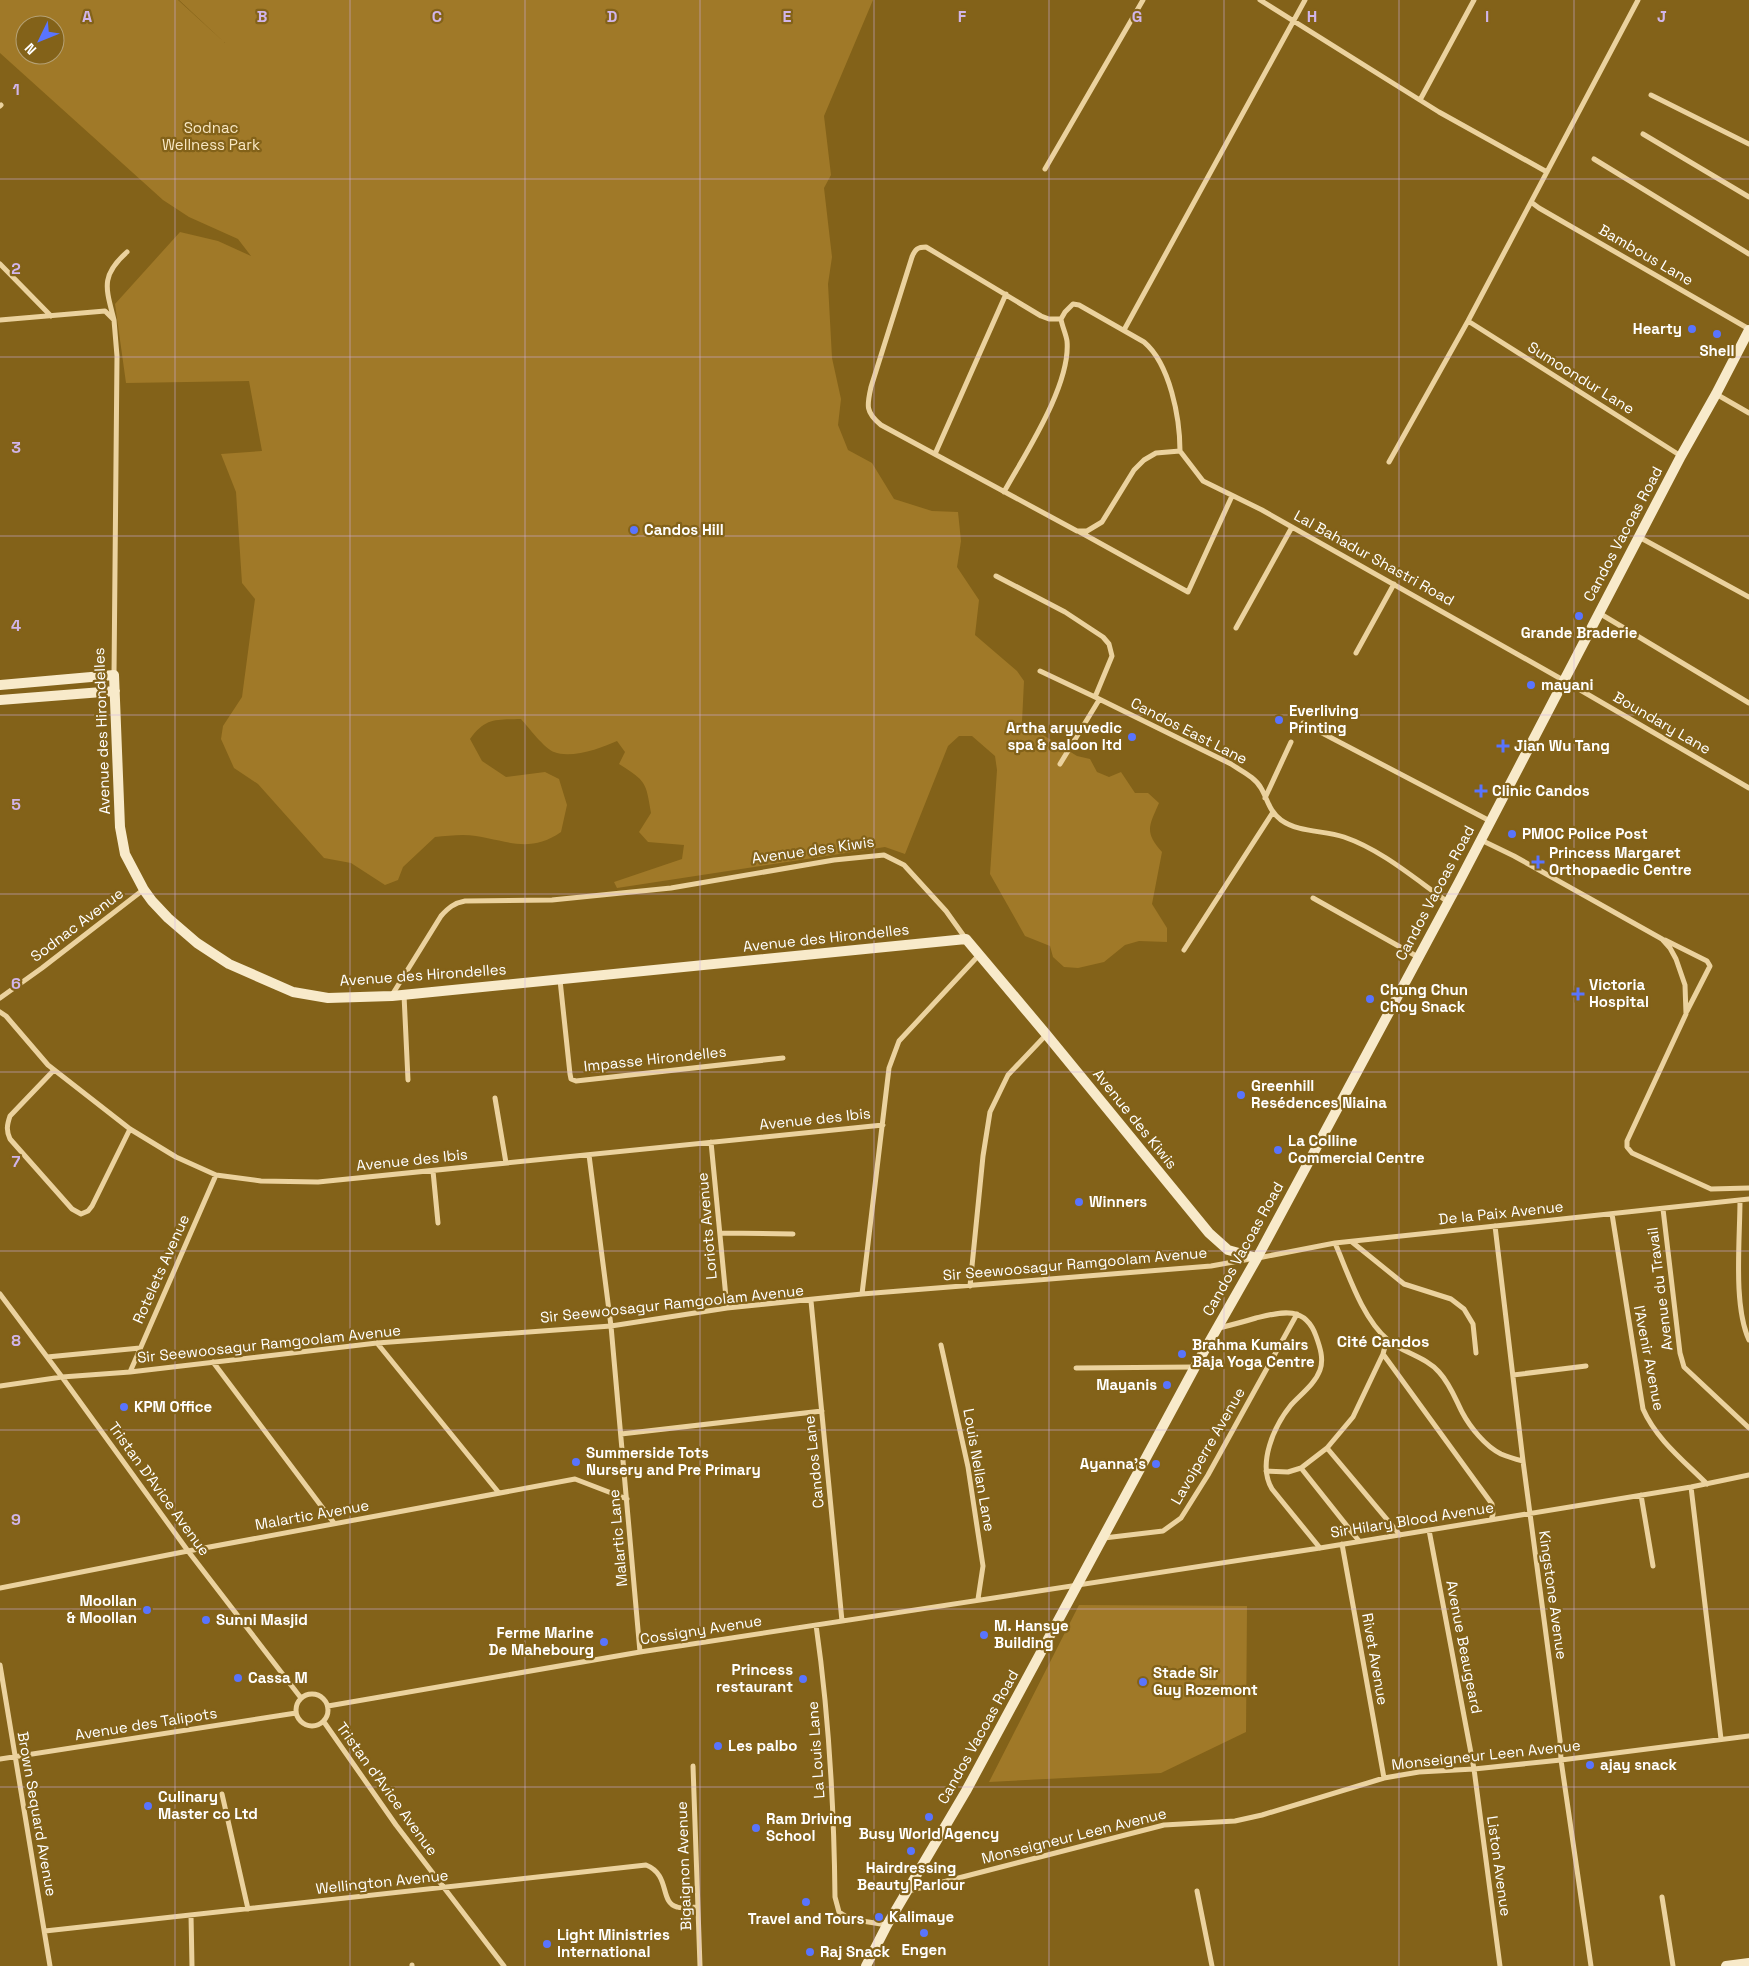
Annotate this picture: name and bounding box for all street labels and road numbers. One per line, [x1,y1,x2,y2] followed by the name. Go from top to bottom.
[1596,220,1697,289] street label: Bambous Lane
[1524,337,1638,418] street label: Sumoondur Lane
[1579,463,1666,605] street label: Candos Vacoas Road
[1291,506,1458,610] street label: Lal Bahadur Shastri Road
[89,647,114,815] street label: Avenue des Hirondelles
[1610,687,1714,758] street label: Boundary Lane
[1128,693,1251,768] street label: Candos East Lane
[1391,822,1478,964] street label: Candos Vacoas Road
[750,831,876,868] street label: Avenue des Kiwis
[27,883,127,966] street label: Sodnac Avenue
[742,919,910,956] street label: Avenue des Hirondelles
[339,959,507,990] street label: Avenue des Hirondelles
[583,1042,727,1075] street label: Impasse Hirondelles
[1089,1065,1182,1173] street label: Avenue des Kiwis
[758,1103,872,1134] street label: Avenue des Ibis
[355,1144,469,1175] street label: Avenue des Ibis
[692,1172,721,1280] street label: Loriots Avenue
[1198,1178,1287,1319] street label: Candos Vacoas Road
[1438,1196,1564,1229] street label: De la Paix Avenue
[128,1211,193,1326] street label: Rotelets Avenue
[1643,1226,1677,1352] street label: Avenue du Travail
[942,1242,1208,1285] street label: Sir Seewoosagur Ramgoolam Avenue
[539,1280,805,1327] street label: Sir Seewoosagur Ramgoolam Avenue
[1630,1304,1669,1412] street label: l'Avenir Avenue
[136,1320,402,1367] street label: Sir Seewoosagur Ramgoolam Avenue
[1166,1384,1249,1508] street label: Lavoiperre Avenue
[959,1407,1000,1533] street label: Louis Nellan Lane
[799,1415,828,1509] street label: Candos Lane
[104,1418,214,1559] street label: Tristan D'Avice Avenue
[604,1488,631,1588] street label: Malartic Lane
[253,1495,371,1534] street label: Malartic Avenue
[1329,1497,1495,1542] street label: Sir Hilary Blood Avenue
[1535,1529,1572,1661] street label: Kingstone Avenue
[1442,1579,1487,1715] street label: Avenue Beaugeard
[639,1610,763,1649] street label: Cossigny Avenue
[1358,1611,1393,1706] street label: Rivet Avenue
[933,1666,1022,1807] street label: Candos Vacoas Road
[803,1701,828,1799] street label: La Louis Lane
[73,1703,218,1744] street label: Avenue des Talipots
[332,1718,442,1859] street label: Tristan d'Avice Avenue
[14,1730,61,1898] street label: Brown Sequard Avenue
[1390,1735,1582,1774] street label: Monseigneur Leen Avenue
[672,1801,695,1931] street label: Bigaignon Avenue
[979,1803,1168,1868] street label: Monseigneur Leen Avenue
[1483,1814,1516,1918] street label: Liston Avenue
[315,1865,449,1898] street label: Wellington Avenue

